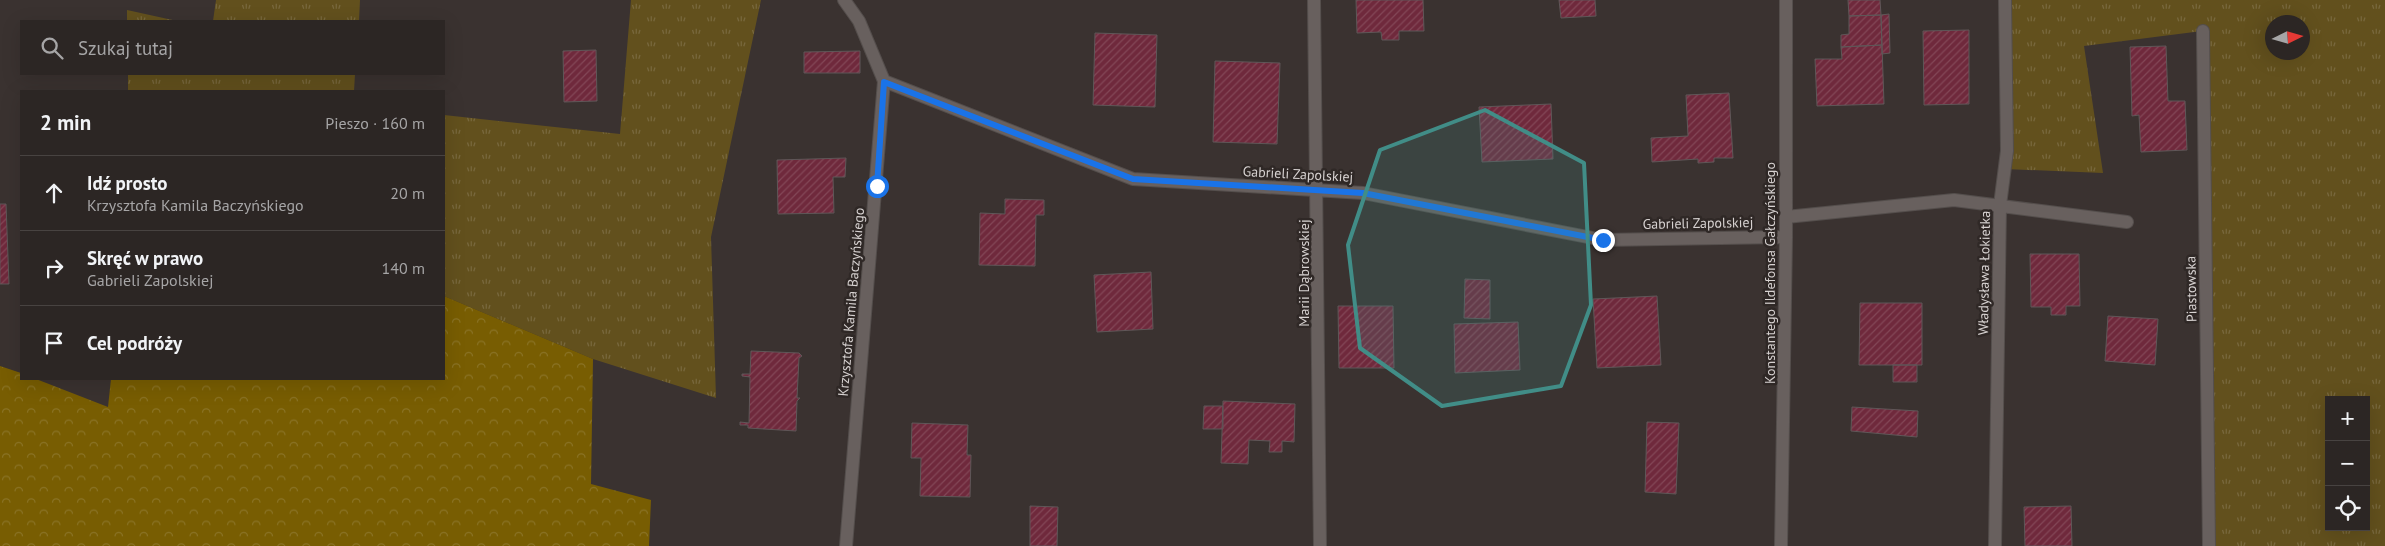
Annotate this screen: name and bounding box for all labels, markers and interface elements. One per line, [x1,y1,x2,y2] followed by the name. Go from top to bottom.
[2265,15,2310,60] north arrow
[20,20,445,75] search box
[38,34,66,62] icon: search
[78,36,173,60] text: Szukaj tutaj
[40,109,91,136] text: 2 min
[325,113,425,133] text: Pieszo · 160 m
[1242,162,1354,186] street label: Gabrieli Zapolskiej
[1761,162,1779,384] street label: Konstantego Ildefonsa Gałczyńskiego
[87,171,167,195] text: Idź prosto
[866,175,889,198] route start
[40,179,68,207] icon: ahead
[390,183,425,203] text: 20 m
[87,195,304,215] text: Krzysztofa Kamila Baczyńskiego
[834,207,868,397] street label: Krzysztofa Kamila Baczyńskiego
[1974,211,1994,335] street label: Władysława Łokietka
[1643,213,1753,233] street label: Gabrieli Zapolskiej
[1295,219,1313,327] street label: Marii Dąbrowskiej
[1592,229,1615,252] route end
[87,246,203,270] text: Skręć w prawo
[40,254,68,282] icon: right
[2181,256,2201,322] street label: Piastowska
[382,258,425,278] text: 140 m
[87,270,213,290] text: Gabrieli Zapolskiej
[40,329,68,357] icon: arrive
[87,331,182,355] text: Cel podróży
[2325,396,2370,531] map controls
[2325,396,2370,441] button: +
[2325,441,2370,486] button: −
[2325,486,2370,531] button: locate

